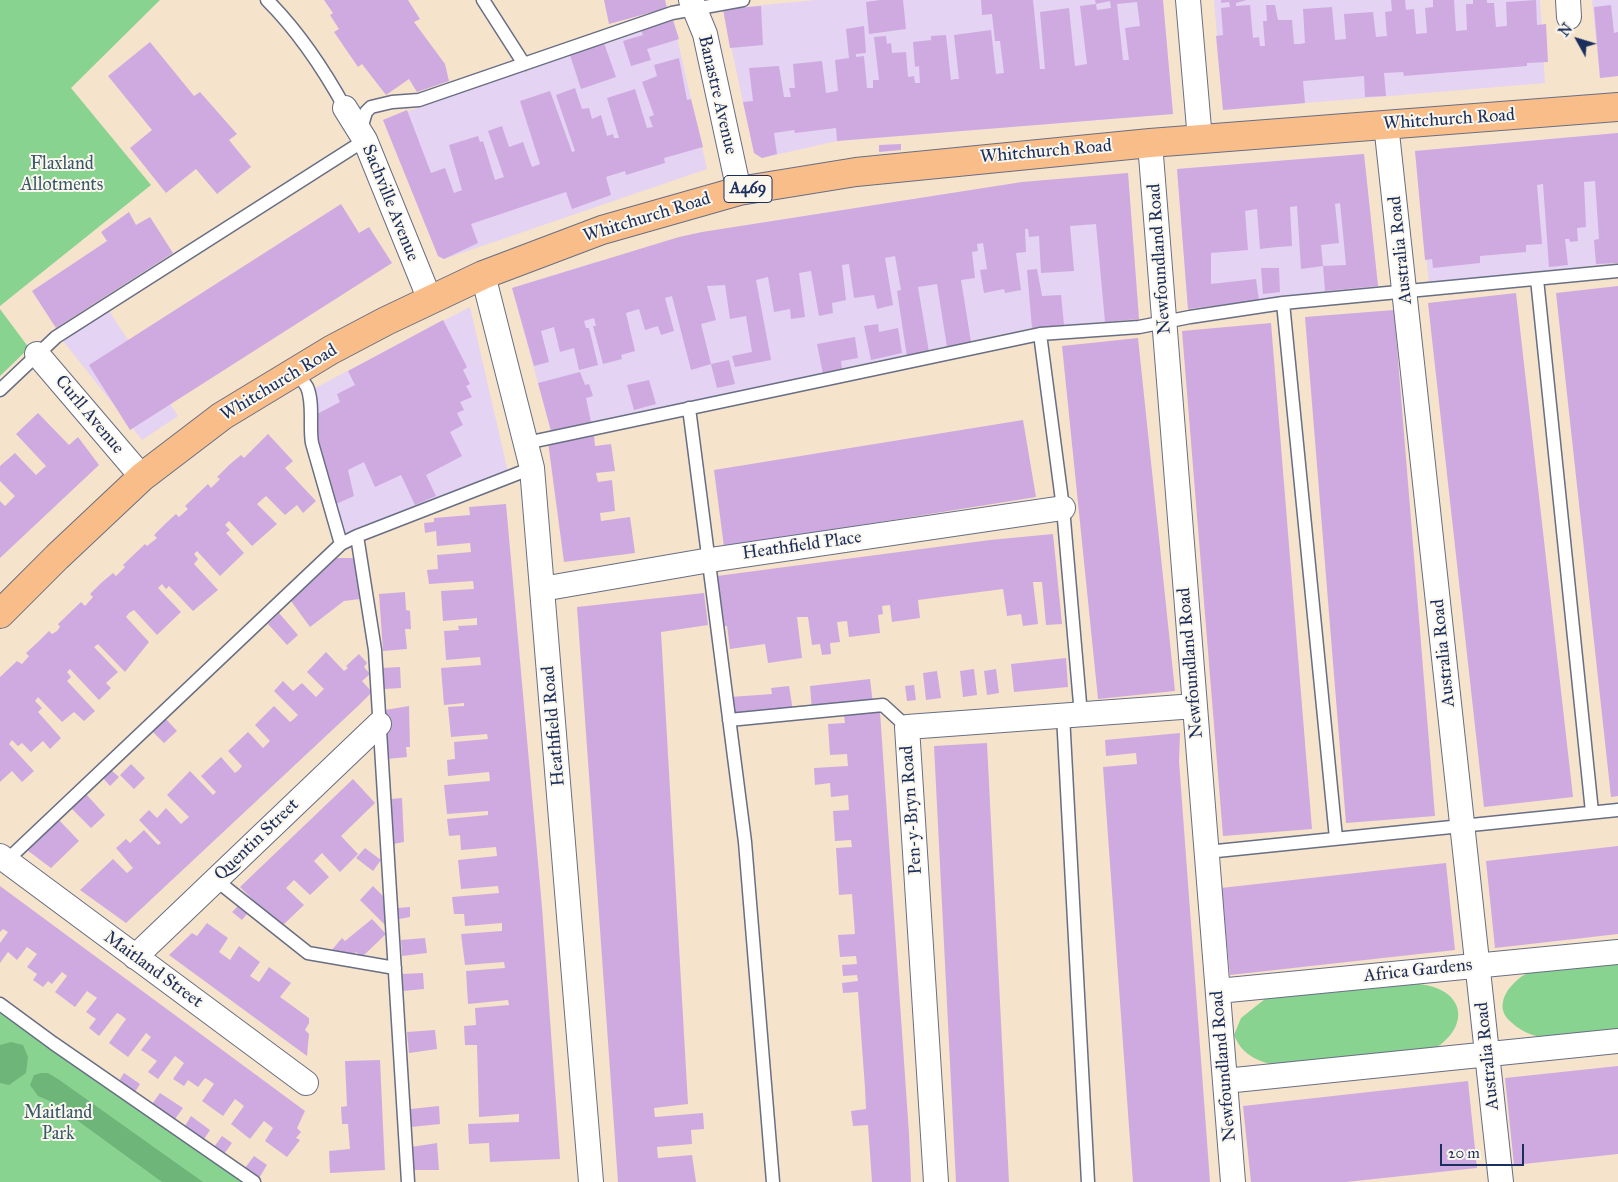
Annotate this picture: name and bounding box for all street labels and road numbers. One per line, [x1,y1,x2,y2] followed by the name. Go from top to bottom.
[693,33,741,157] street label: Banastre Avenue
[1382,105,1516,135] street label: Whitchurch Road
[979,135,1113,169] street label: Whitchurch Road
[357,141,423,265] street label: Sachville Avenue
[724,175,772,202] road number: A469
[1144,183,1176,335] street label: Newfoundland Road
[581,188,713,248] street label: Whitchurch Road
[1385,195,1417,305] street label: Australia Road
[217,340,341,426] street label: Whitchurch Road
[50,371,128,459] street label: Curll Avenue
[741,527,863,565] street label: Heathfield Place
[1174,587,1208,739] street label: Newfoundland Road
[1428,598,1460,708] street label: Australia Road
[538,665,570,787] street label: Heathfield Road
[897,745,927,875] street label: Pen-y-Bryn Road
[210,794,304,886] street label: Quentin Street
[99,927,207,1013] street label: Maitland Street
[1363,955,1473,987] street label: Africa Gardens
[1207,990,1241,1142] street label: Newfoundland Road
[1472,1001,1504,1111] street label: Australia Road

